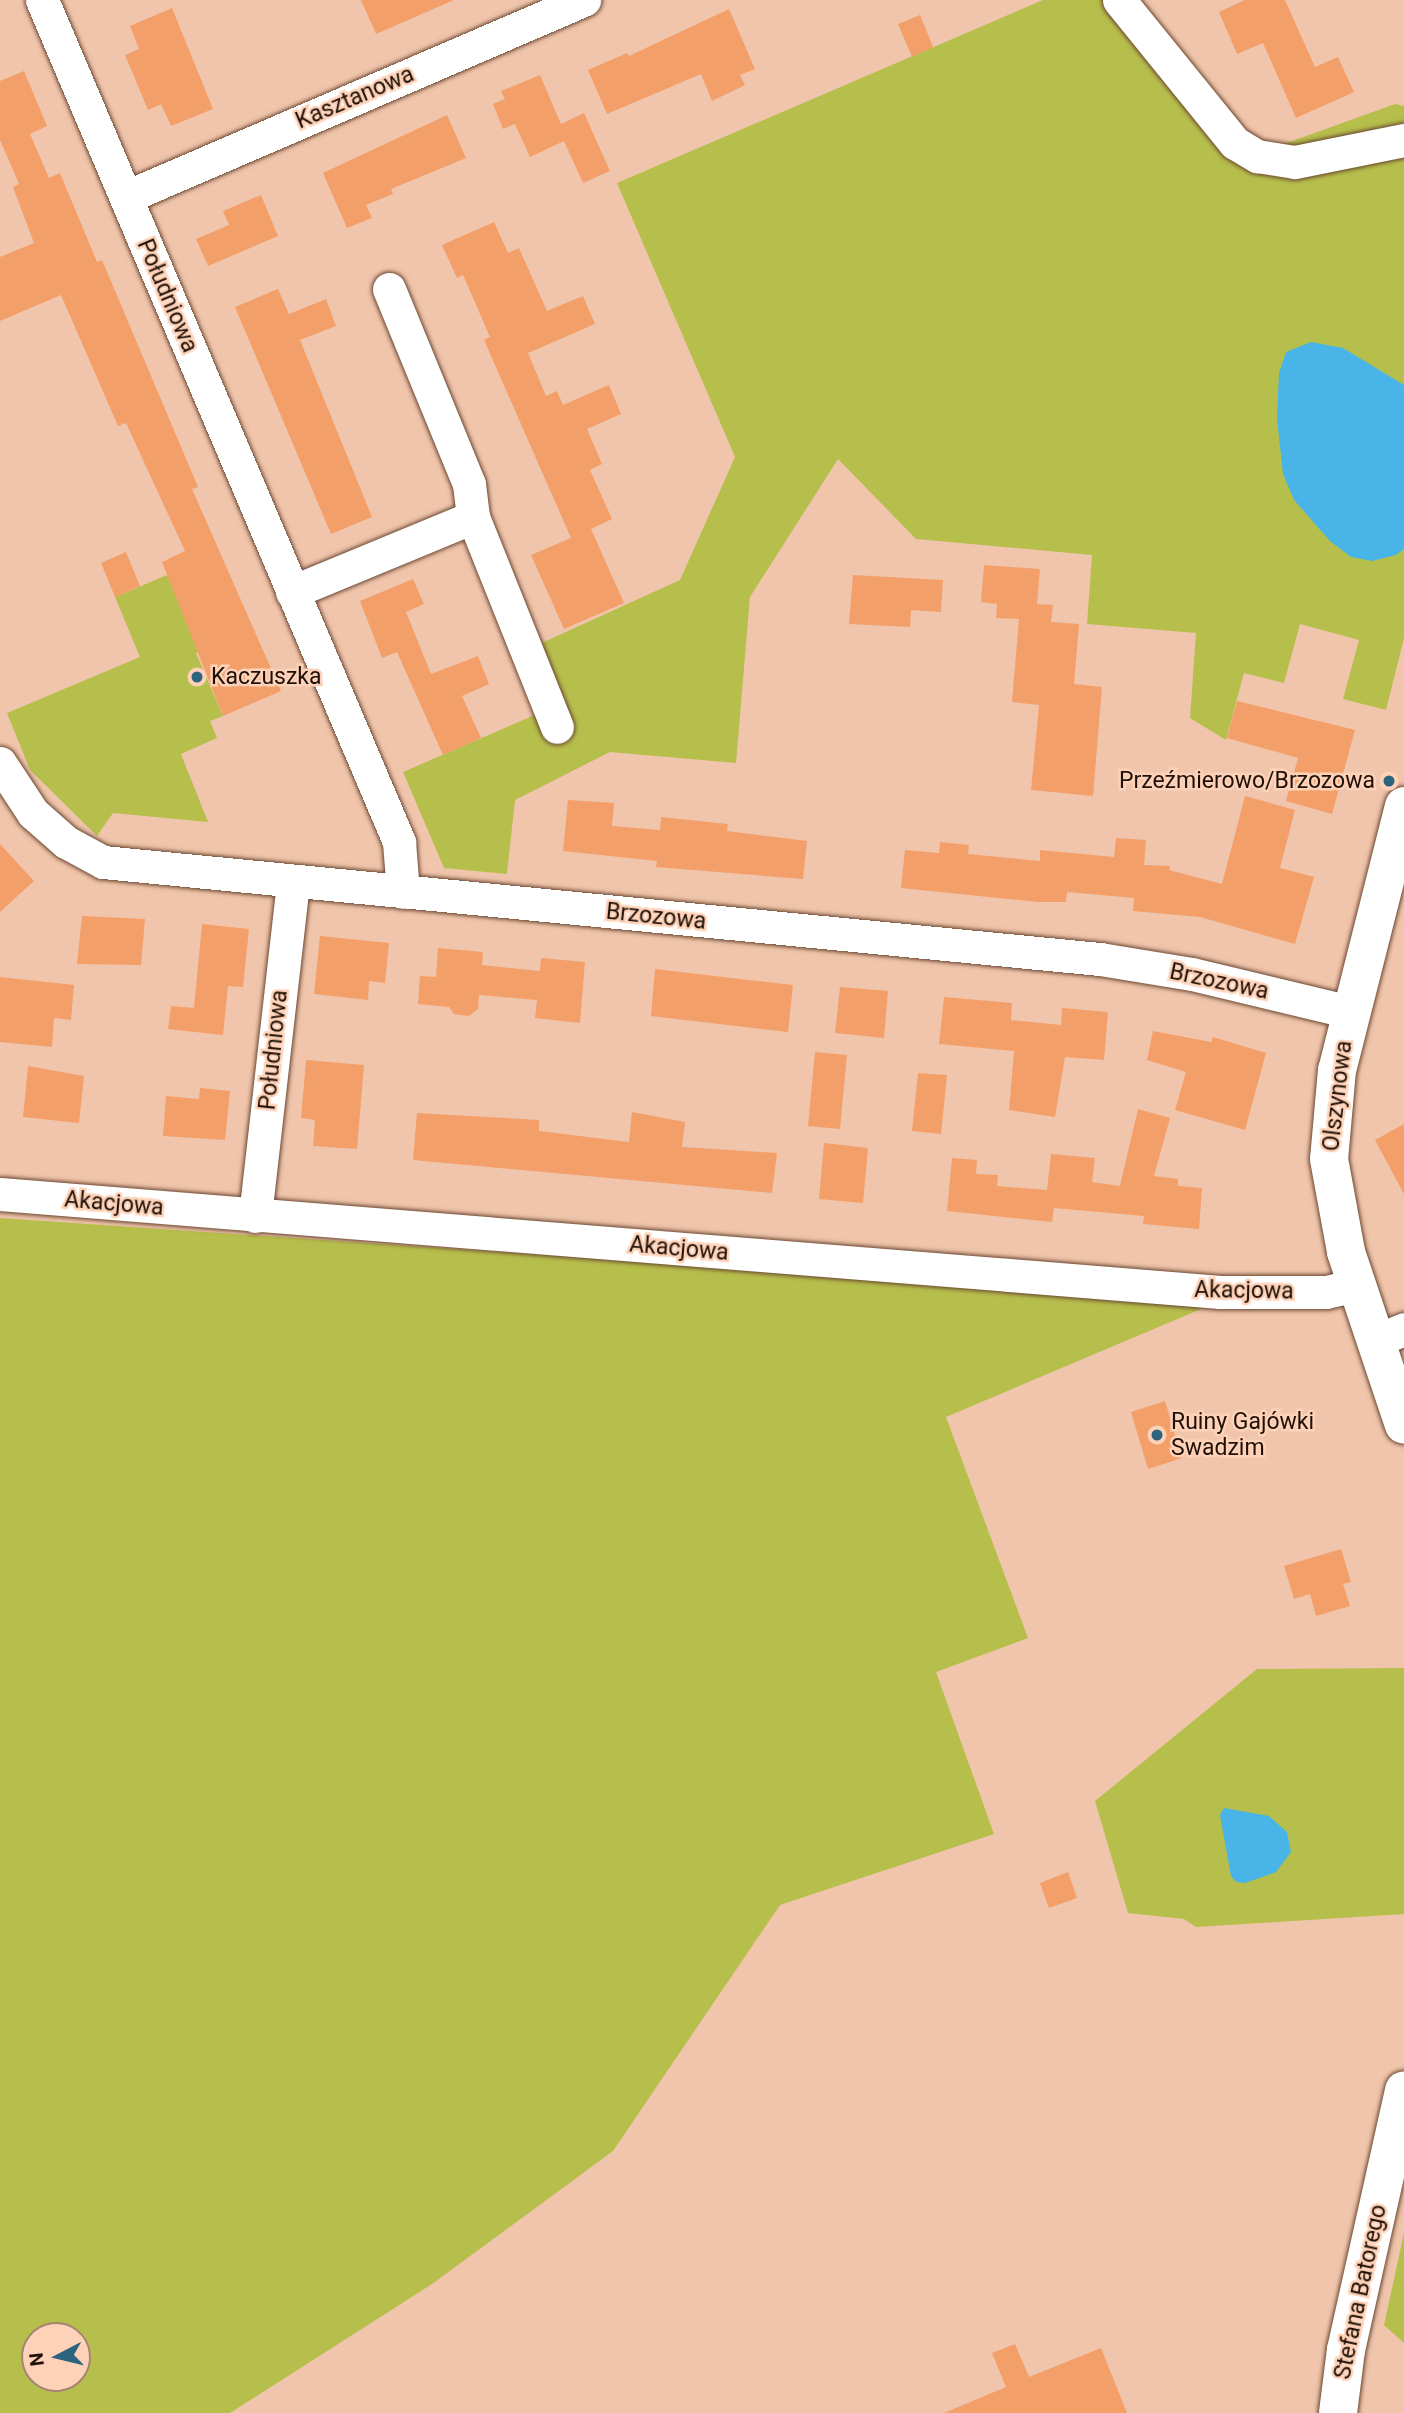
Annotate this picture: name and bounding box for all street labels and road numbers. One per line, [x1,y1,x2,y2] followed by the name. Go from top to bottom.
[292,61,418,135] street label: Kasztanowa
[131,235,203,357] street label: Południowa
[605,898,707,936] street label: Brzozowa
[1167,958,1271,1006] street label: Brzozowa
[254,989,294,1111] street label: Południowa
[1318,1039,1358,1153] street label: Olszynowa
[63,1186,165,1222] street label: Akacjowa
[628,1231,730,1267] street label: Akacjowa
[1194,1276,1294,1306] street label: Akacjowa
[1329,2202,1393,2382] street label: Stefana Batorego

